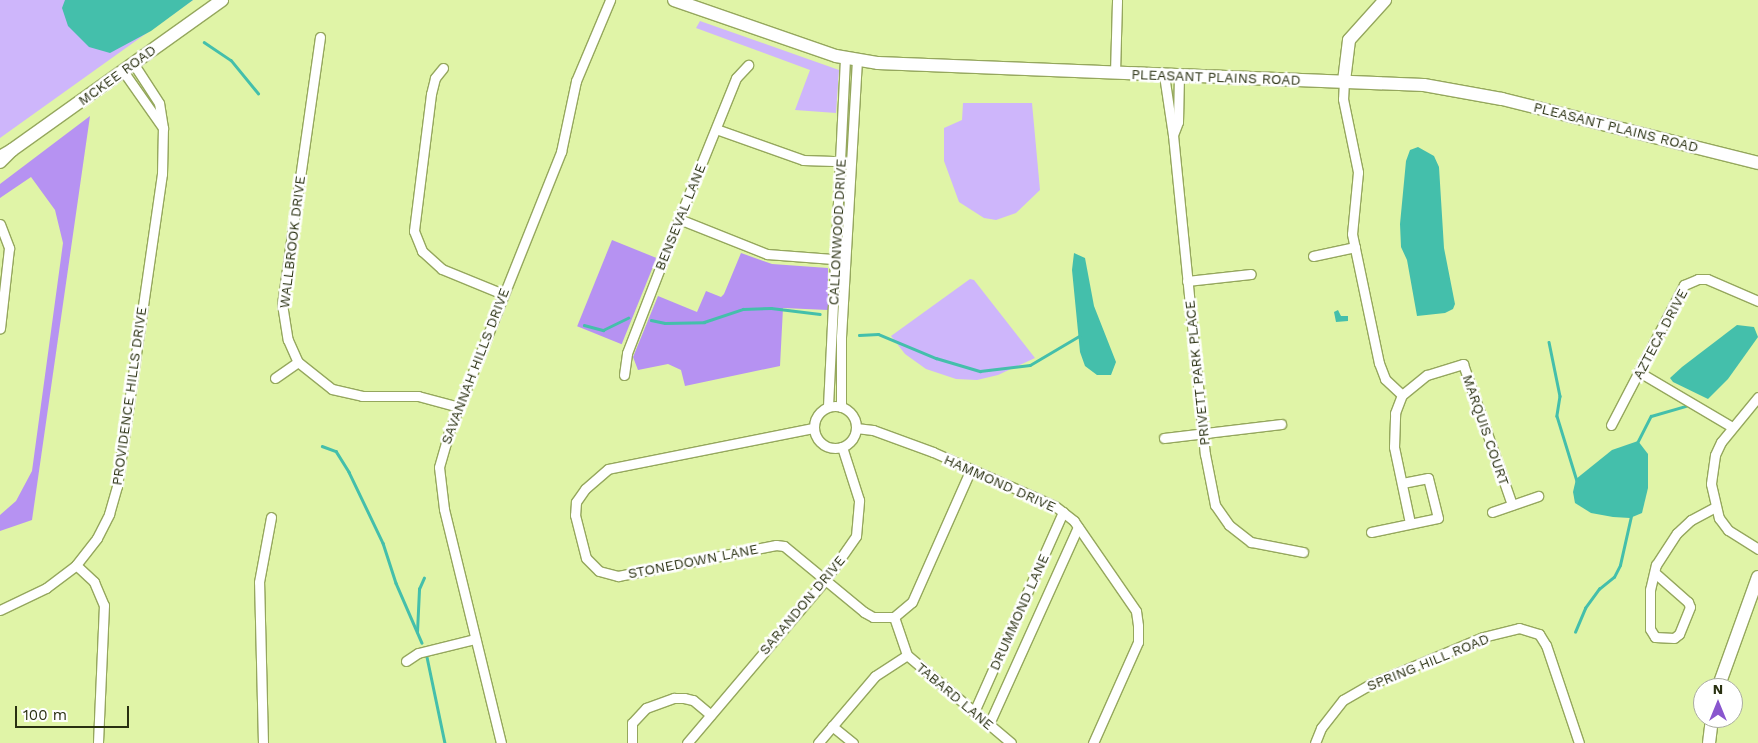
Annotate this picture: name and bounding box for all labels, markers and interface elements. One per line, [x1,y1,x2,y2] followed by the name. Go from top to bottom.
[75,41,159,109] street label: MCKEE ROAD
[1131,66,1301,88] street label: PLEASANT PLAINS ROAD
[1532,98,1700,156] street label: PLEASANT PLAINS ROAD
[825,158,849,306] street label: CALLONWOOD DRIVE
[651,161,709,273] street label: BENSEVAL LANE
[276,175,308,309] street label: WALLBROOK DRIVE
[437,285,513,447] street label: SAVANNAH HILLS DRIVE
[1629,286,1691,382] street label: AZTECA DRIVE
[1181,299,1213,447] street label: PRIVETT PARK PLACE
[108,306,150,486] street label: PROVIDENCE HILLS DRIVE
[1459,372,1513,488] street label: MARQUIS COURT
[941,451,1059,515] street label: HAMMOND DRIVE
[627,540,759,582] street label: STONEDOWN LANE
[986,551,1052,673] street label: DRUMMOND LANE
[756,552,848,658] street label: SARANDON DRIVE
[1364,630,1492,694] street label: SPRING HILL ROAD
[913,659,997,733] street label: TABARD LANE
[1693,678,1743,728] north arrow
[1713,681,1723,697] text: N
[18,696,131,728] scale bar
[23,706,67,724] text: 100 m

